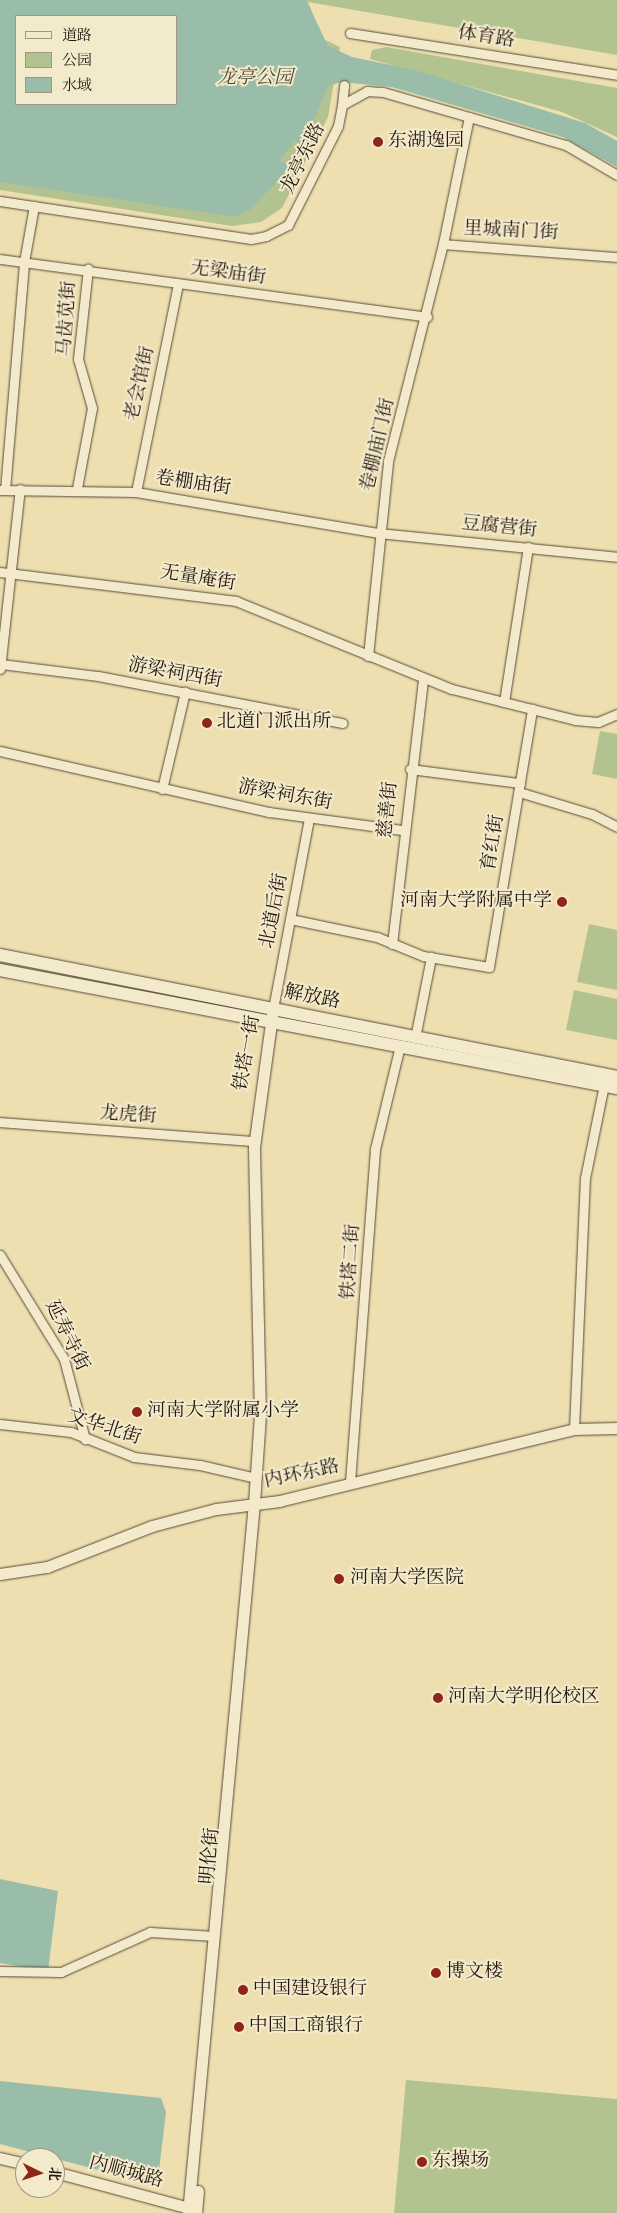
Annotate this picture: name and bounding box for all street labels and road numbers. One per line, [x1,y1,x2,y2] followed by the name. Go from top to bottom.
[456,22,516,54] street label: 体育路
[277,120,331,198] street label: 龙亭东路
[463,218,559,246] street label: 里城南门街
[189,257,267,291] street label: 无梁庙街
[54,280,82,358] street label: 马齿苋街
[121,344,161,424] street label: 老会馆街
[357,396,401,494] street label: 卷棚庙门街
[154,467,232,501] street label: 卷棚庙街
[460,513,538,543] street label: 豆腐营街
[159,562,237,596] street label: 无量庵街
[126,655,224,693] street label: 游梁祠西街
[236,777,334,815] street label: 游梁祠东街
[375,780,403,840] street label: 慈善街
[478,813,510,873] street label: 育红街
[257,872,293,950] street label: 北道后街
[282,981,342,1015] street label: 解放路
[230,1014,266,1092] street label: 铁塔一街
[99,1103,157,1129] street label: 龙虎街
[338,1223,366,1301] street label: 铁塔二街
[39,1297,93,1375] street label: 延寿寺街
[64,1405,144,1451] street label: 文华北街
[262,1456,342,1494] street label: 内环东路
[197,1827,225,1885] street label: 明伦街
[86,2152,166,2194] street label: 内顺城路

